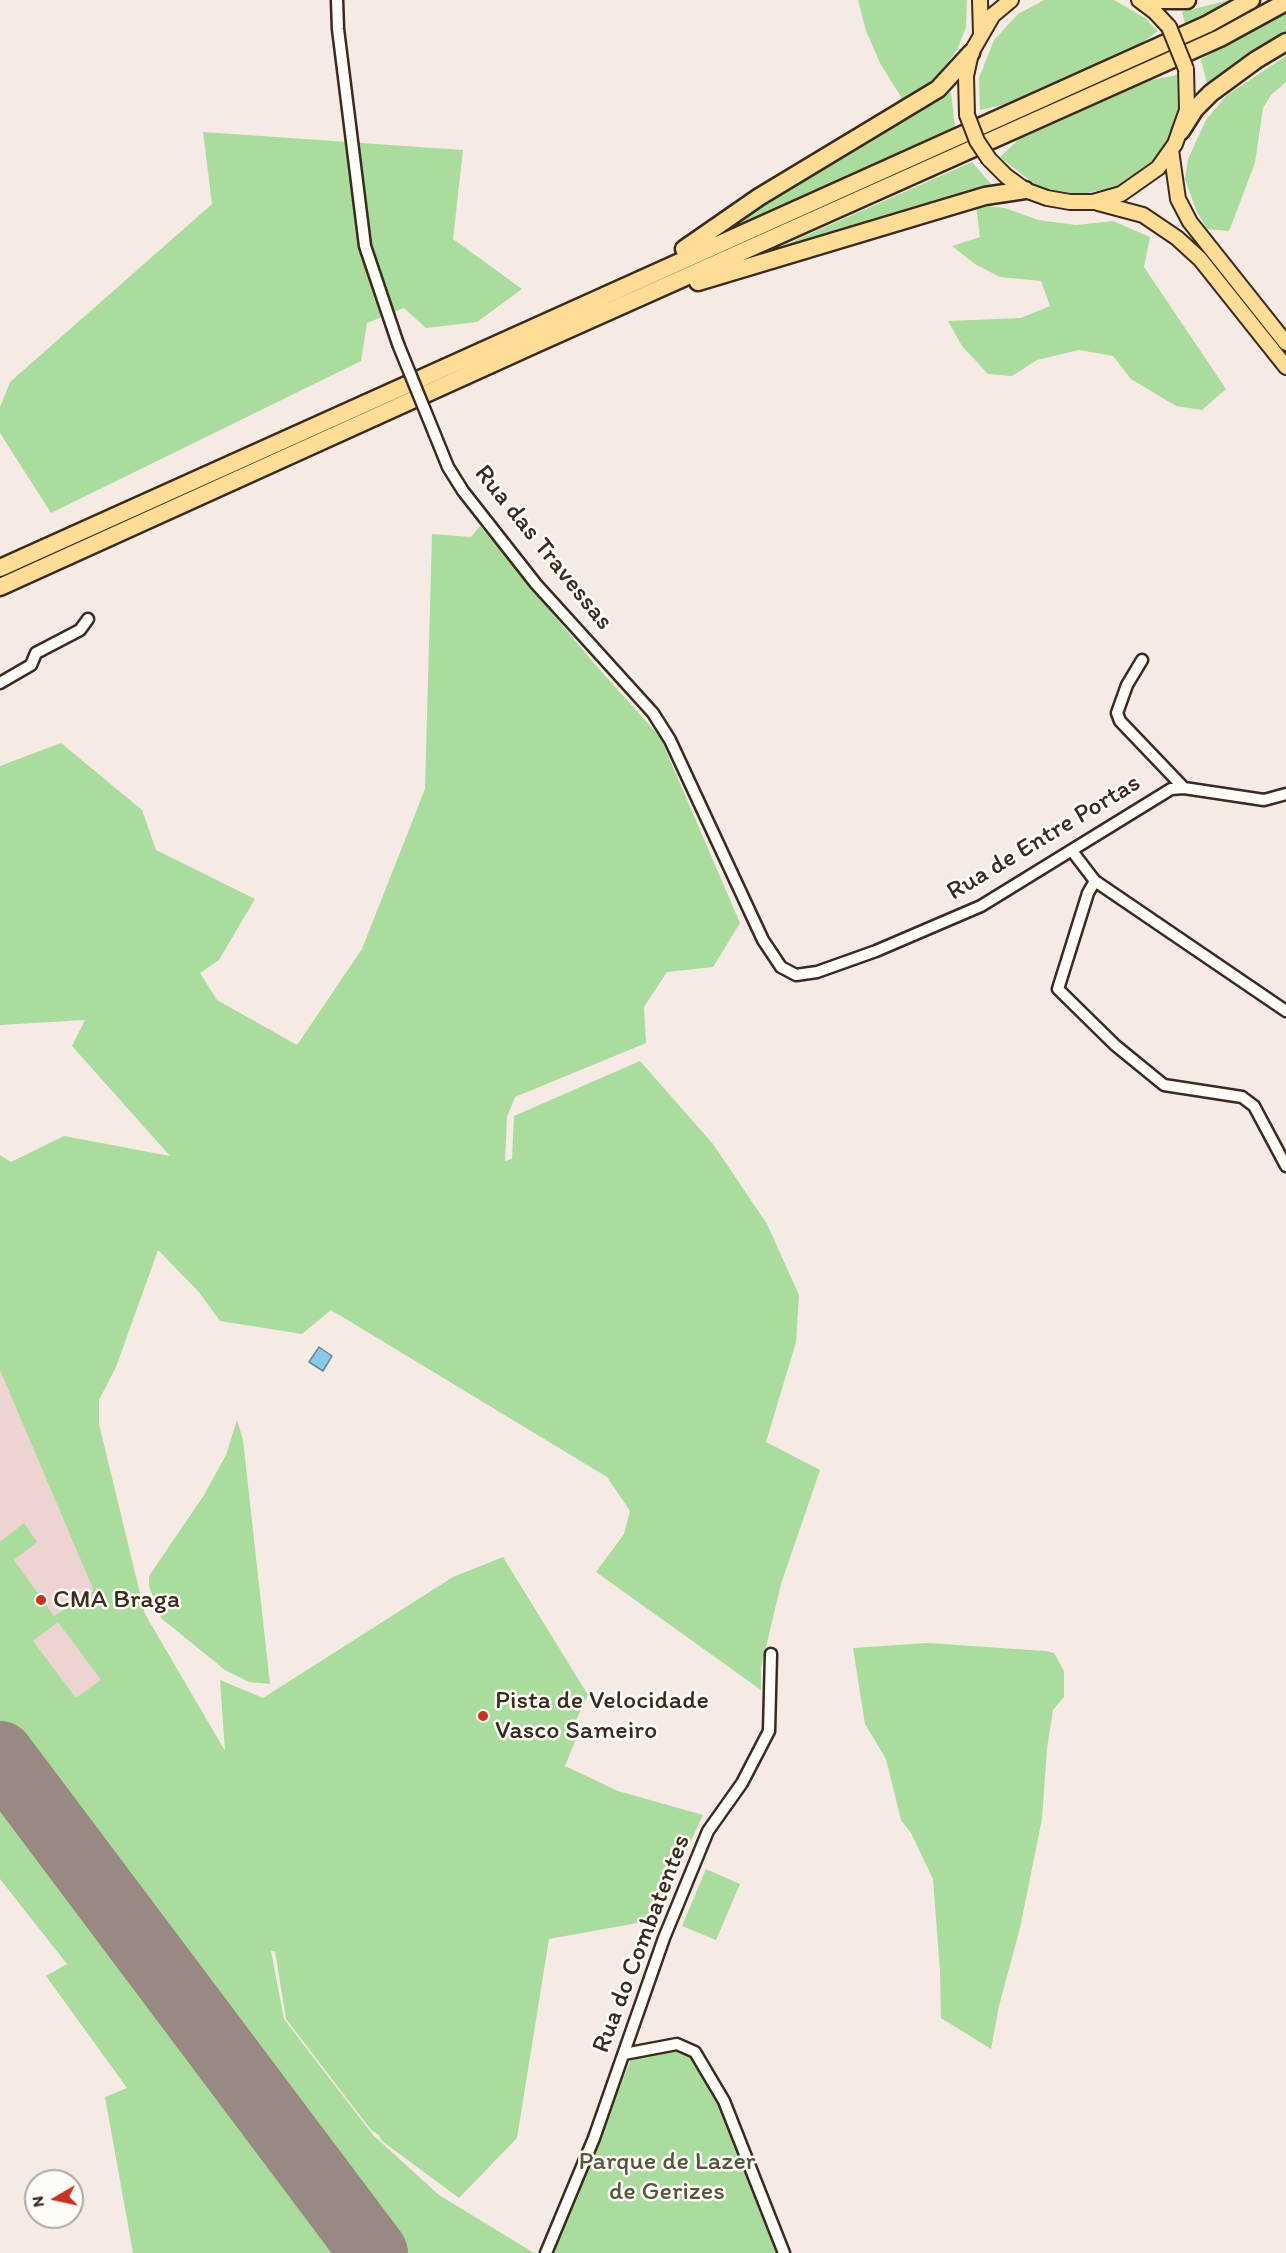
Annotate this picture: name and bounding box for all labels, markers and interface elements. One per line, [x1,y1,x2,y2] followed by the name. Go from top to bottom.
[467,459,619,637] street label: Rua das Travessas
[942,768,1146,908] street label: Rua de Entre Portas
[53,1584,180,1616] place label: CMA Braga
[34,1593,48,1607] marker: CMA Braga
[495,1685,709,1746] place label: Pista de Velocidade Vasco Sameiro
[476,1709,490,1723] marker: Pista de Velocidade Vasco Sameiro
[586,1830,698,2058] street label: Rua do Combatentes
[578,2146,756,2208] park label: Parque de Lazer de Gerizes
[24,2169,84,2229] north arrow
[27,2195,48,2208] text: N

